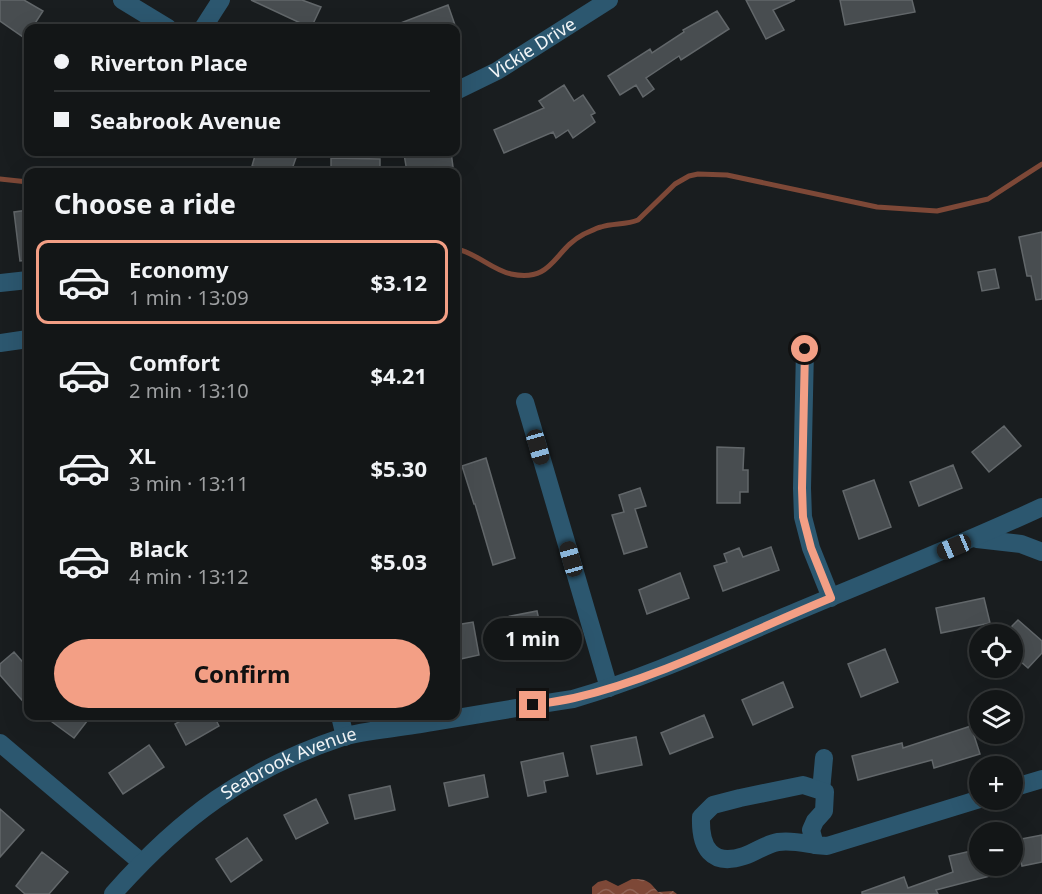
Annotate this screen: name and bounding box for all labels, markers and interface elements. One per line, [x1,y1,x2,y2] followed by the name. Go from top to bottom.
[485,11,580,84] street label: Vickie Drive
[90,47,248,77] text: Riverton Place
[90,105,281,135] text: Seabrook Avenue
[54,185,236,222] text: Choose a ride
[129,254,228,284] text: Economy
[57,255,111,309] icon: car
[370,267,427,297] text: $3.12
[129,284,249,311] text: 1 min · 13:09
[791,335,818,362] route start
[129,347,220,377] text: Comfort
[57,348,111,402] icon: car
[370,360,427,390] text: $4.21
[129,377,249,404] text: 2 min · 13:10
[524,427,552,467] car
[129,440,156,470] text: XL
[57,441,111,495] icon: car
[370,453,427,483] text: $5.30
[129,470,249,497] text: 3 min · 13:11
[934,532,974,562] car
[129,533,188,563] text: Black
[57,534,111,588] icon: car
[557,539,585,579] car
[370,546,427,576] text: $5.03
[129,563,249,590] text: 4 min · 13:12
[484,618,582,660] callout: 1 min
[969,624,1023,876] map controls
[969,624,1023,678] button: locate
[505,625,560,652] text: 1 min
[54,639,430,708] button: Confirm
[969,690,1023,744] button: layers
[519,691,546,718] route end
[216,721,359,804] street label: Seabrook Avenue
[969,756,1023,810] button: +
[969,822,1023,876] button: −

